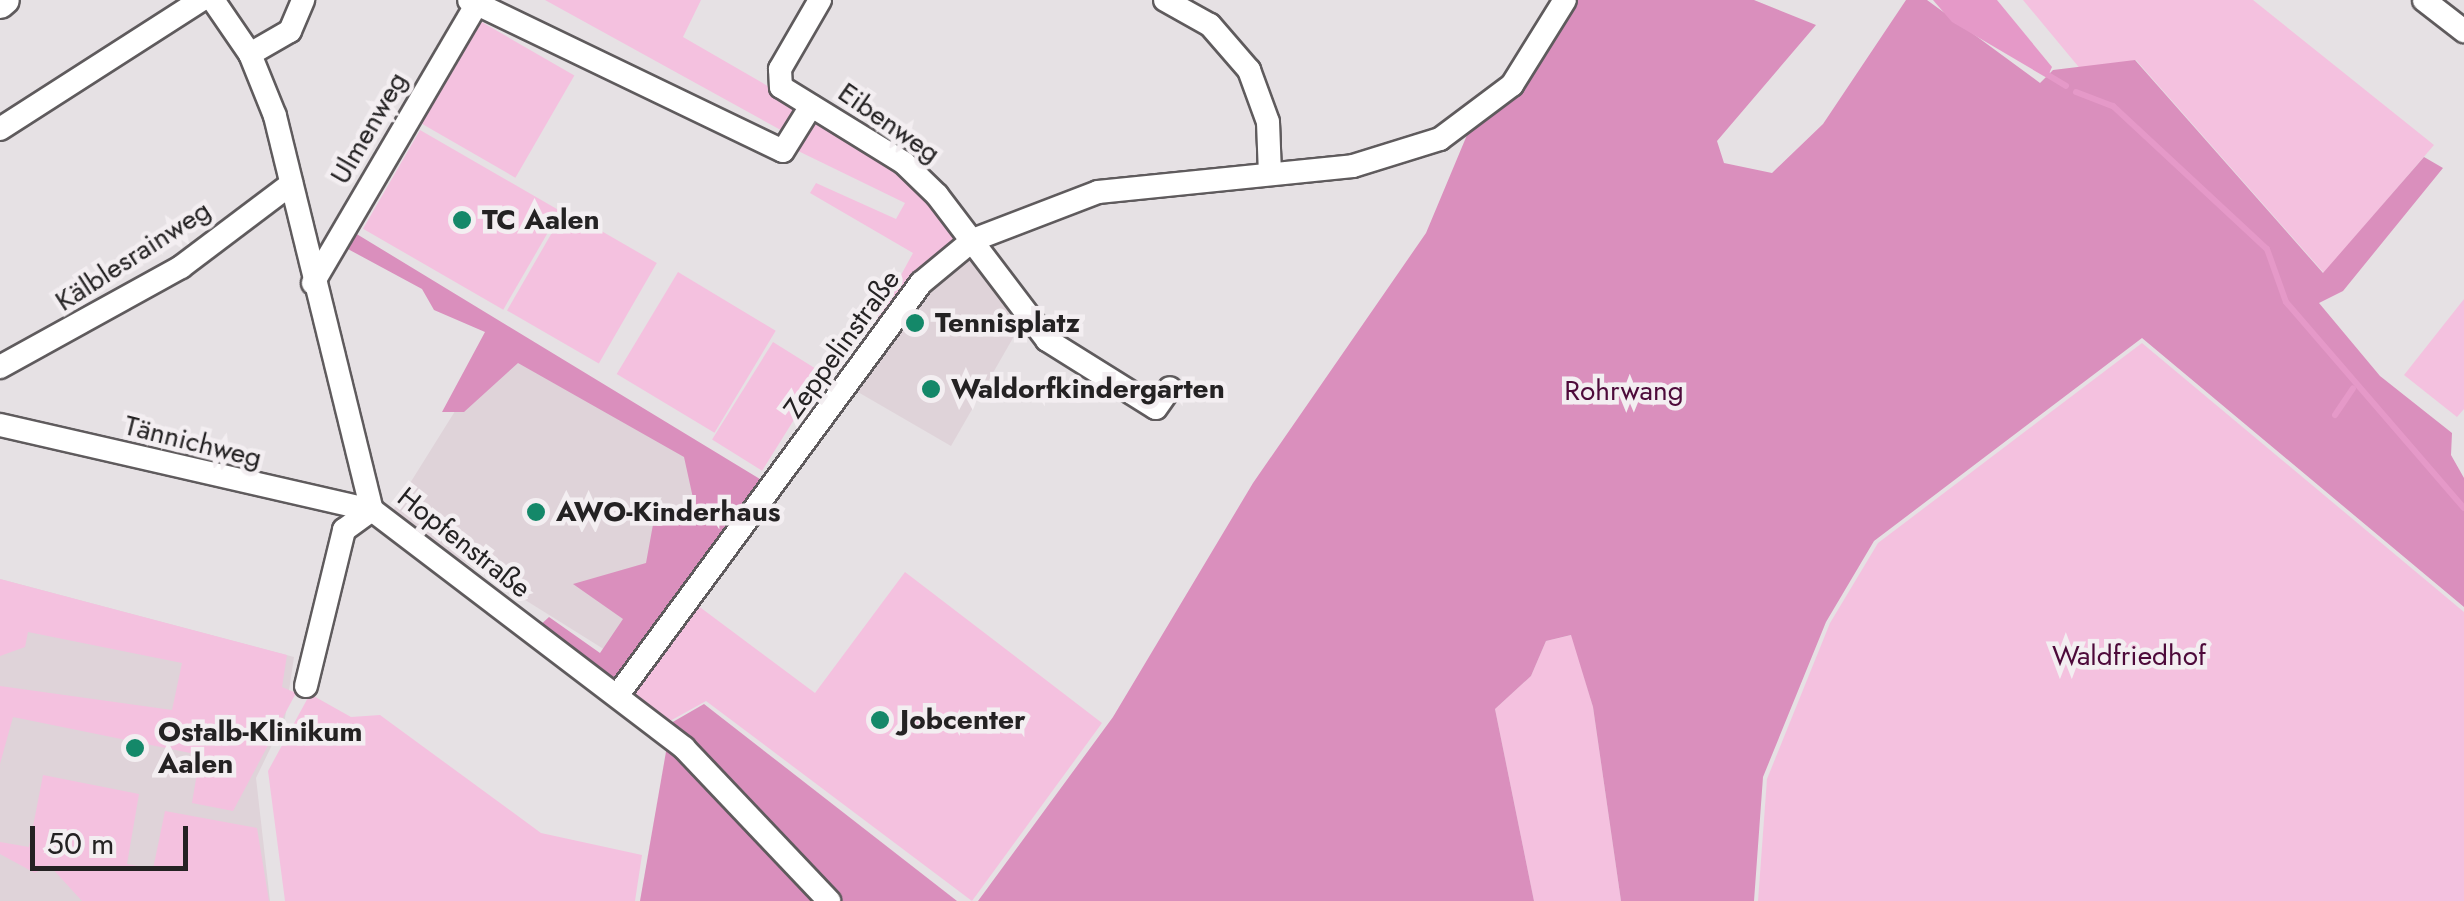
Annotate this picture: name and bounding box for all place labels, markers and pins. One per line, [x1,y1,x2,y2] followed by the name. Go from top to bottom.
[482,203,600,237] place label: TC Aalen
[451,209,473,231] marker: TC Aalen
[935,306,1080,340] place label: Tennisplatz
[904,312,926,334] marker: Tennisplatz
[951,372,1225,406] place label: Waldorfkindergarten
[920,378,942,400] marker: Waldorfkindergarten
[556,495,781,529] place label: AWO-Kinderhaus
[525,501,547,523] marker: AWO-Kinderhaus
[900,703,1025,737] place label: Jobcenter
[869,709,891,731] marker: Jobcenter
[158,715,362,781] place label: Ostalb-Klinikum Aalen
[122,735,148,761] marker: Ostalb-Klinikum Aalen

